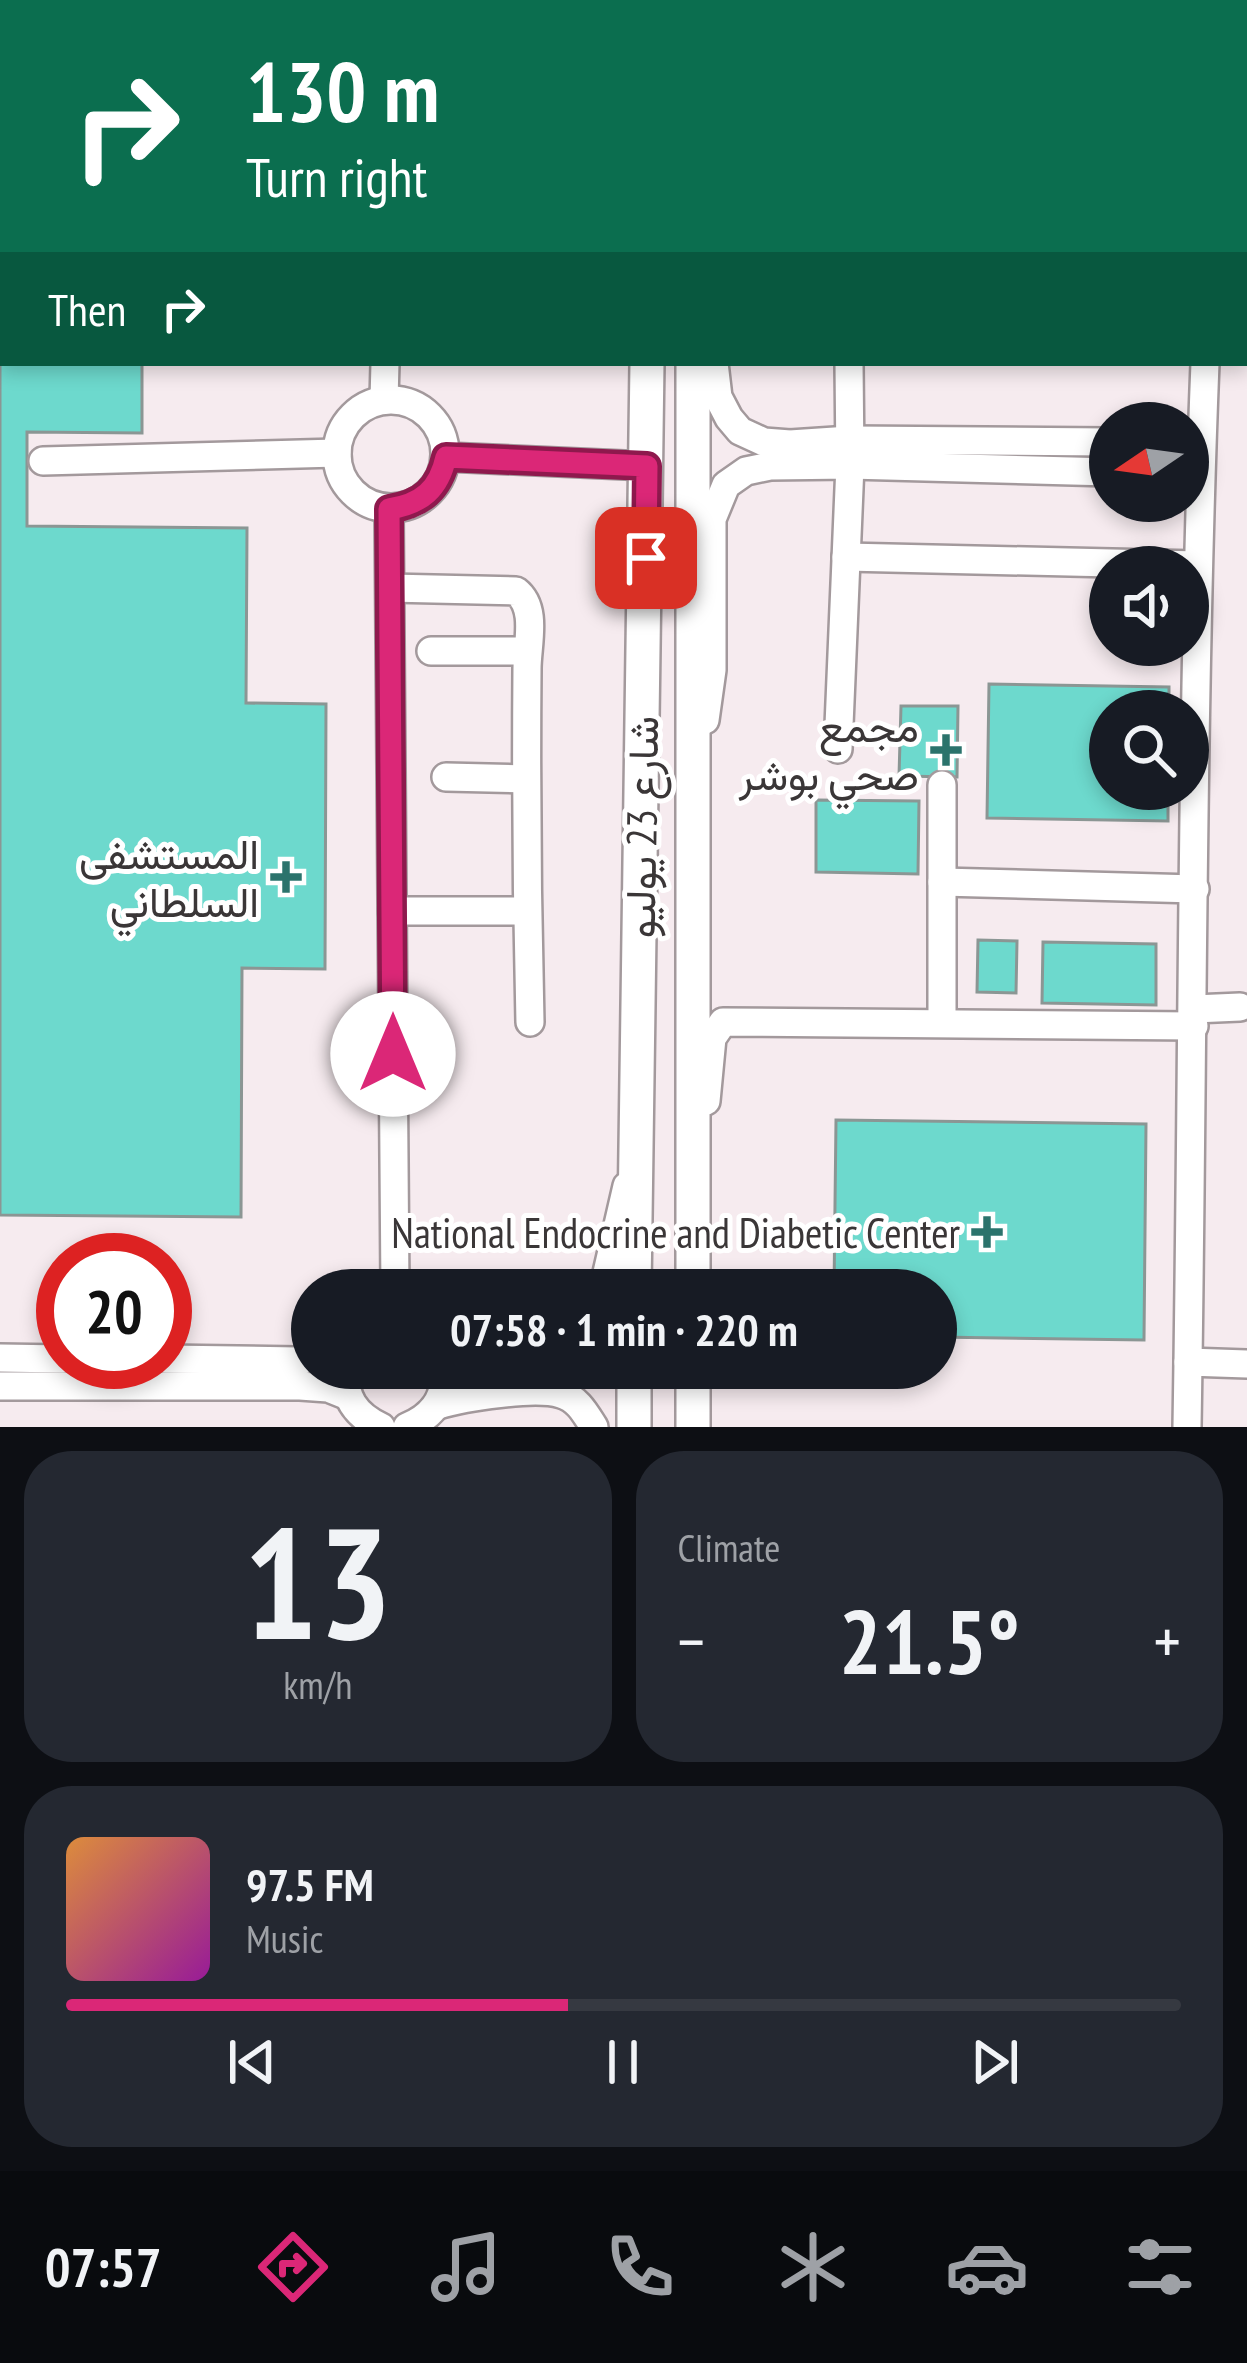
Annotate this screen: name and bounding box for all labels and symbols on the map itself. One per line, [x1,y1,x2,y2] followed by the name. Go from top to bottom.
[1089,402,1209,522] north arrow
[595,507,697,609] pin
[738,699,919,810] place label: مجمع صحي بوشر
[612,715,672,939] street label: شارع 23 يوليو
[930,734,962,766] marker: مجمع صحي بوشر
[79,826,259,937] place label: المستشفى السلطاني
[270,861,302,893] marker: المستشفى السلطاني
[330,991,456,1117] position arrow
[391,1205,960,1260] place label: National Endocrine and Diabetic Center
[971,1216,1003,1248] marker: National Endocrine and Diabetic Center
[36,1233,192,1389] speed limit sign: 20

